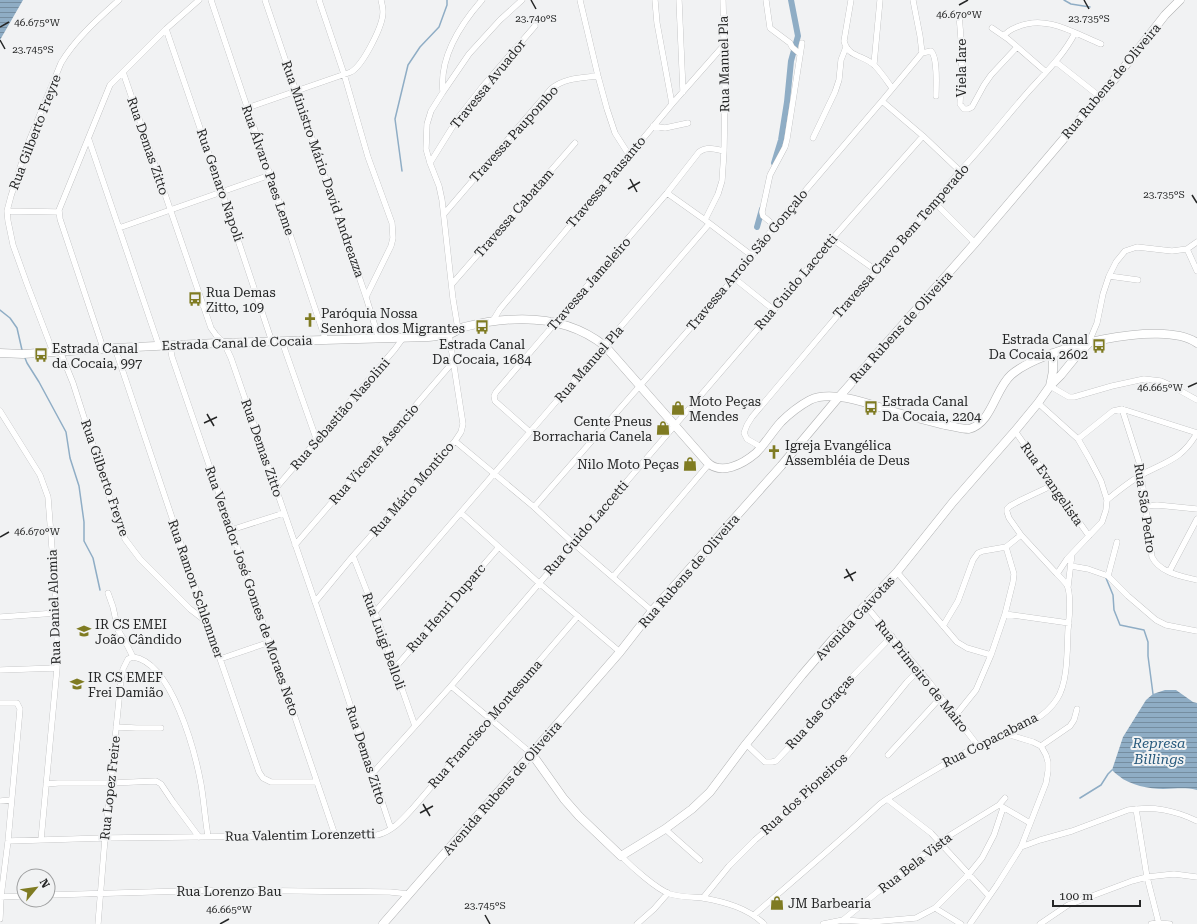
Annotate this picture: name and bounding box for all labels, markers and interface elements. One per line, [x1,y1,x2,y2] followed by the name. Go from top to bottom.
[936,9,983,20] text: 46.670°W
[515,13,557,24] text: 23.740°S
[1068,13,1110,24] text: 23.735°S
[716,16,732,112] street label: Rua Manuel Pla
[14,17,61,28] text: 46.675°W
[1058,20,1164,142] street label: Rua Rubens de Oliveira
[447,36,529,132] street label: Travessa Avuador
[954,39,969,97] street label: Viela Iare
[12,44,54,55] text: 23.745°S
[279,59,367,279] street label: Rua Ministro Mário David Andreazza
[6,72,64,192] street label: Rua Gilberto Freyre
[467,82,561,185] street label: Travessa Paupombo
[124,95,172,197] street label: Rua Demas Zitto
[239,102,298,237] street label: Rua Álvaro Paes Leme
[194,127,246,243] street label: Rua Genaro Napoli
[563,133,649,231] street label: Travessa Pausanto
[830,161,972,321] street label: Travessa Cravo Bem Temperado
[471,165,557,260] street label: Travessa Cabatam
[683,186,811,334] street label: Travessa Arroio São Gonçalo
[1143,189,1185,200] text: 23.735°S
[752,231,840,333] street label: Rua Guido Laccetti
[544,234,634,334] street label: Travessa Jameleiro
[847,268,955,386] street label: Rua Rubens de Oliveira
[206,285,276,315] place label: Rua Demas Zitto, 109
[187,291,203,307] bus stop icon: Rua Demas Zitto, 109
[321,306,465,336] place label: Paróquia Nossa Senhora dos Migrantes
[302,312,318,328] church icon: Paróquia Nossa Senhora dos Migrantes
[474,319,490,335] bus stop icon: Estrada Canal Da Cocaia, 1684
[552,323,626,405] street label: Rua Manuel Pla
[989,332,1088,362] place label: Estrada Canal Da Cocaia, 2602
[161,333,313,353] street label: Estrada Canal de Cocaia
[432,337,532,367] place label: Estrada Canal Da Cocaia, 1684
[1091,338,1107,354] bus stop icon: Estrada Canal Da Cocaia, 2602
[52,341,142,371] place label: Estrada Canal da Cocaia, 997
[33,347,49,363] bus stop icon: Estrada Canal da Cocaia, 997
[287,355,393,473] street label: Rua Sebastião Nasolini
[1137,382,1184,393] text: 46.665°W
[689,394,761,424] place label: Moto Peças Mendes
[882,394,982,424] place label: Estrada Canal Da Cocaia, 2204
[238,397,286,499] street label: Rua Demas Zitto
[670,400,686,416] shop icon: Moto Peças Mendes
[863,400,879,416] bus stop icon: Estrada Canal Da Cocaia, 2204
[326,401,422,507] street label: Rua Vicente Asencio
[532,414,652,444] place label: Cente Pneus Borracharia Canela
[78,418,132,538] street label: Rua Gilberto Freyre
[655,420,671,436] shop icon: Cente Pneus Borracharia Canela
[785,438,910,468] place label: Igreja Evangélica Assembléia de Deus
[367,439,457,539] street label: Rua Mário Montico
[1018,439,1086,529] street label: Rua Evangelista
[766,444,782,460] church icon: Igreja Evangélica Assembléia de Deus
[682,456,698,472] shop icon: Nilo Moto Peças
[577,457,679,472] place label: Nilo Moto Peças
[1131,462,1159,554] street label: Rua São Pedro
[202,464,302,718] street label: Rua Vereador José Gomes de Moraes Neto
[541,478,631,578] street label: Rua Guido Laccetti
[636,511,742,631] street label: Rua Rubens de Oliveira
[165,518,227,661] street label: Rua Ramon Schlemmer
[14,526,61,537] text: 46.670°W
[44,549,64,665] street label: Rua Daniel Alomia
[404,561,488,655] street label: Rua Henri Duparc
[812,573,898,663] street label: Avenida Gaivotas
[359,590,409,692] street label: Rua Luigi Belloli
[95,617,182,647] place label: IR CS EMEI João Cândido
[872,617,972,735] street label: Rua Primeiro de Mairo
[76,623,92,639] school or university icon: IR CS EMEI João Cândido
[425,657,545,791] street label: Rua Francisco Montesuma
[88,670,163,700] place label: IR CS EMEF Frei Damião
[783,672,857,752] street label: Rua das Graças
[69,676,85,692] school or university icon: IR CS EMEF Frei Damião
[343,704,389,806] street label: Rua Demas Zitto
[940,709,1040,771] street label: Rua Copacabana
[440,718,564,858] street label: Avenida Rubens de Oliveira
[97,735,123,841] street label: Rua Lopez Freire
[1132,735,1186,767] water label: Represa Billings
[758,750,850,838] street label: Rua dos Pioneiros
[225,826,375,844] street label: Rua Valentim Lorenzetti
[875,830,955,896] street label: Rua Bela Vista
[16,868,56,908] north arrow
[37,877,52,891] text: N
[1053,882,1140,908] scale bar
[176,884,282,899] street label: Rua Lorenzo Bau
[1059,889,1093,903] text: 100 m
[769,895,785,911] shop icon: JM Barbearia
[788,896,871,911] place label: JM Barbearia
[464,900,506,911] text: 23.745°S
[206,904,253,915] text: 46.665°W

